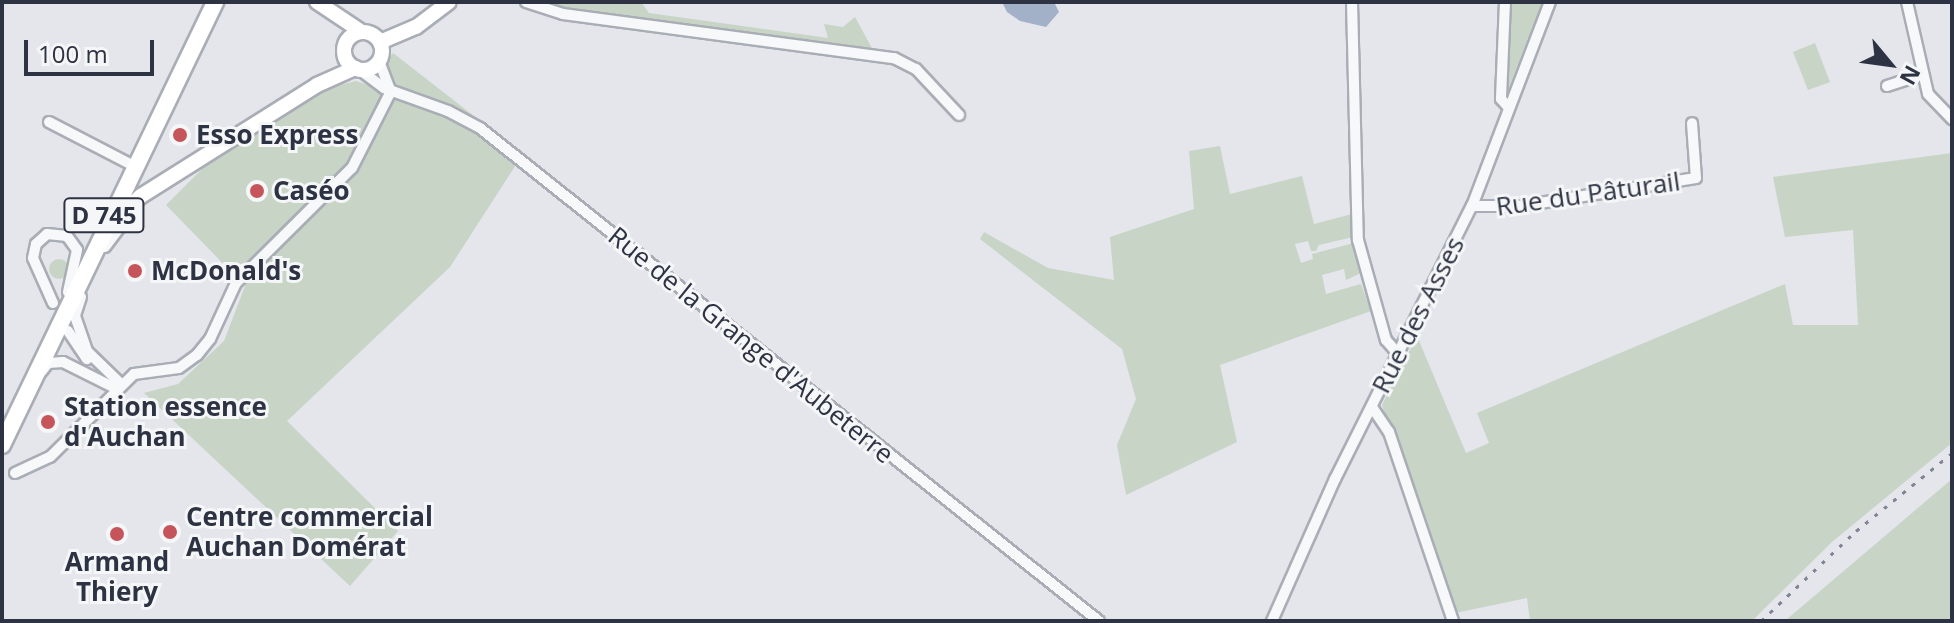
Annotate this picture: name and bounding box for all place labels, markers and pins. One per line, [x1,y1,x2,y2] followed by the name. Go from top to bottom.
[196,119,358,151] place label: Esso Express
[171,126,189,144] marker: Esso Express
[273,175,350,207] place label: Caséo
[248,182,266,200] marker: Caséo
[151,255,301,287] place label: McDonald's
[126,262,144,280] marker: McDonald's
[64,391,267,452] place label: Station essence d'Auchan
[39,413,57,431] marker: Station essence d'Auchan
[186,501,433,562] place label: Centre commercial Auchan Domérat
[161,523,179,541] marker: Centre commercial Auchan Domérat
[108,525,126,543] marker: Armand Thiery
[65,546,169,608] place label: Armand Thiery

